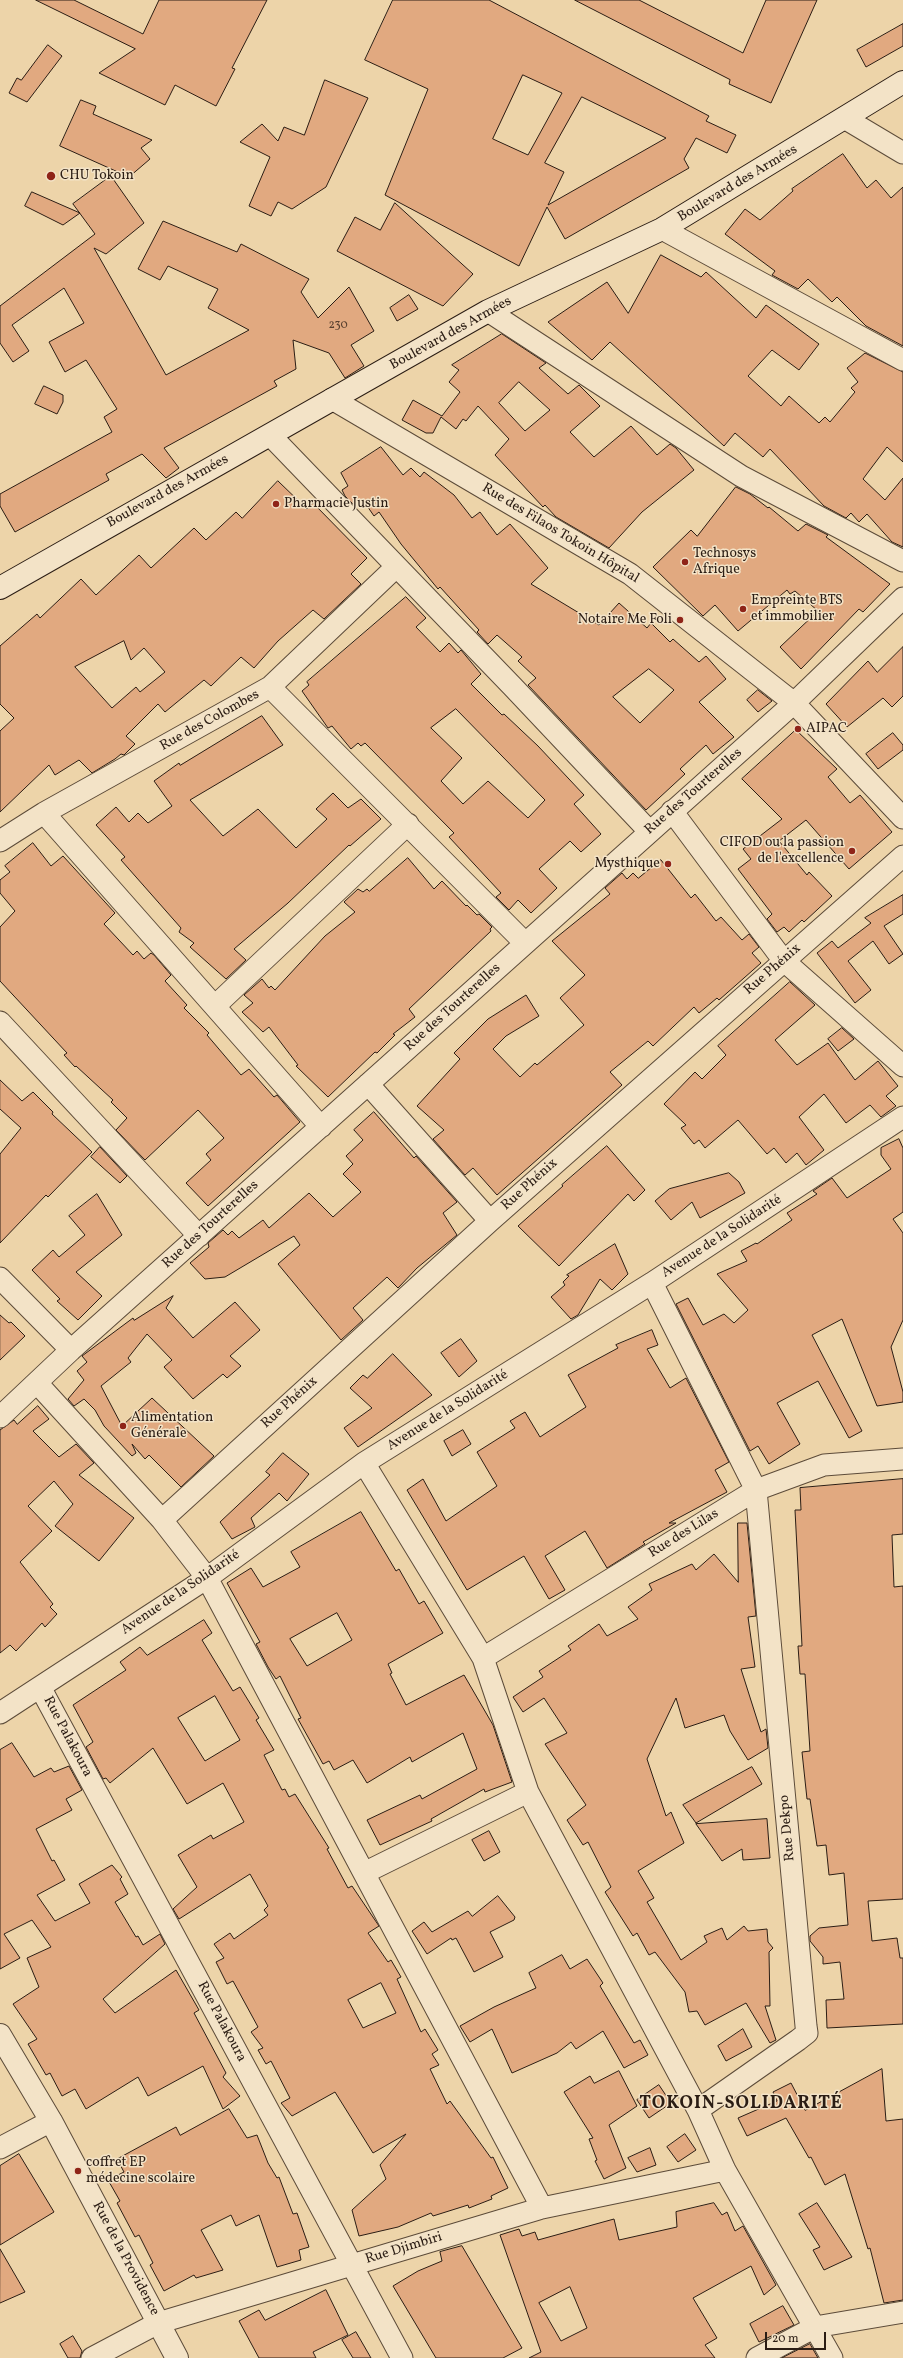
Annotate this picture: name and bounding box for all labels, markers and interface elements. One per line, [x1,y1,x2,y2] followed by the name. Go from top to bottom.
[675,142,801,226] street label: Boulevard des Armées
[60,168,134,184] place label: CHU Tokoin
[45,170,57,182] marker: CHU Tokoin
[387,294,515,374] street label: Boulevard des Armées
[328,319,348,333] house number: 230
[104,452,232,532] street label: Boulevard des Armées
[478,480,642,588] street label: Rue des Filaos Tokoin Hôpital
[284,496,389,512] place label: Pharmacie Justin
[271,499,281,509] marker: Pharmacie Justin
[693,546,756,578] place label: Technosys Afrique
[680,557,690,567] marker: Technosys Afrique
[751,593,843,626] place label: Empreinte BTS et immobilier
[738,604,748,614] marker: Empreinte BTS et immobilier
[578,612,672,628] place label: Notaire Me Foli
[675,615,685,625] marker: Notaire Me Foli
[157,687,263,755] street label: Rue des Colombes
[806,721,847,737] place label: AIPAC
[793,724,803,734] marker: AIPAC
[642,745,746,839] street label: Rue des Tourterelles
[720,835,844,868] place label: CIFOD ou la passion de l'excellence
[847,846,857,856] marker: CIFOD ou la passion de l'excellence
[594,856,660,872] place label: Mysthique
[663,859,673,869] marker: Mysthique
[741,941,805,999] street label: Rue Phénix
[401,960,505,1056] street label: Rue des Tourterelles
[498,1155,562,1215] street label: Rue Phénix
[159,1177,263,1273] street label: Rue des Tourterelles
[659,1192,785,1282] street label: Avenue de la Solidarité
[384,1367,512,1455] street label: Avenue de la Solidarité
[258,1373,322,1433] street label: Rue Phénix
[131,1410,213,1442] place label: Alimentation Générale
[118,1421,128,1431] marker: Alimentation Générale
[646,1506,722,1562] street label: Rue des Lilas
[118,1547,244,1639] street label: Avenue de la Solidarité
[39,1694,95,1780] street label: Rue Palakoura
[777,1794,799,1862] street label: Rue Dekpo
[193,1979,249,2065] street label: Rue Palakoura
[639,2094,843,2116] district label: TOKOIN-SOLIDARITÉ
[86,2155,195,2188] place label: coffret EP médecine scolaire
[73,2166,83,2176] marker: coffret EP médecine scolaire
[88,2199,162,2319] street label: Rue de la Providence
[363,2229,445,2269] street label: Rue Djimbiri
[767,2324,828,2350] scale bar
[772,2331,799,2347] text: 20 m

